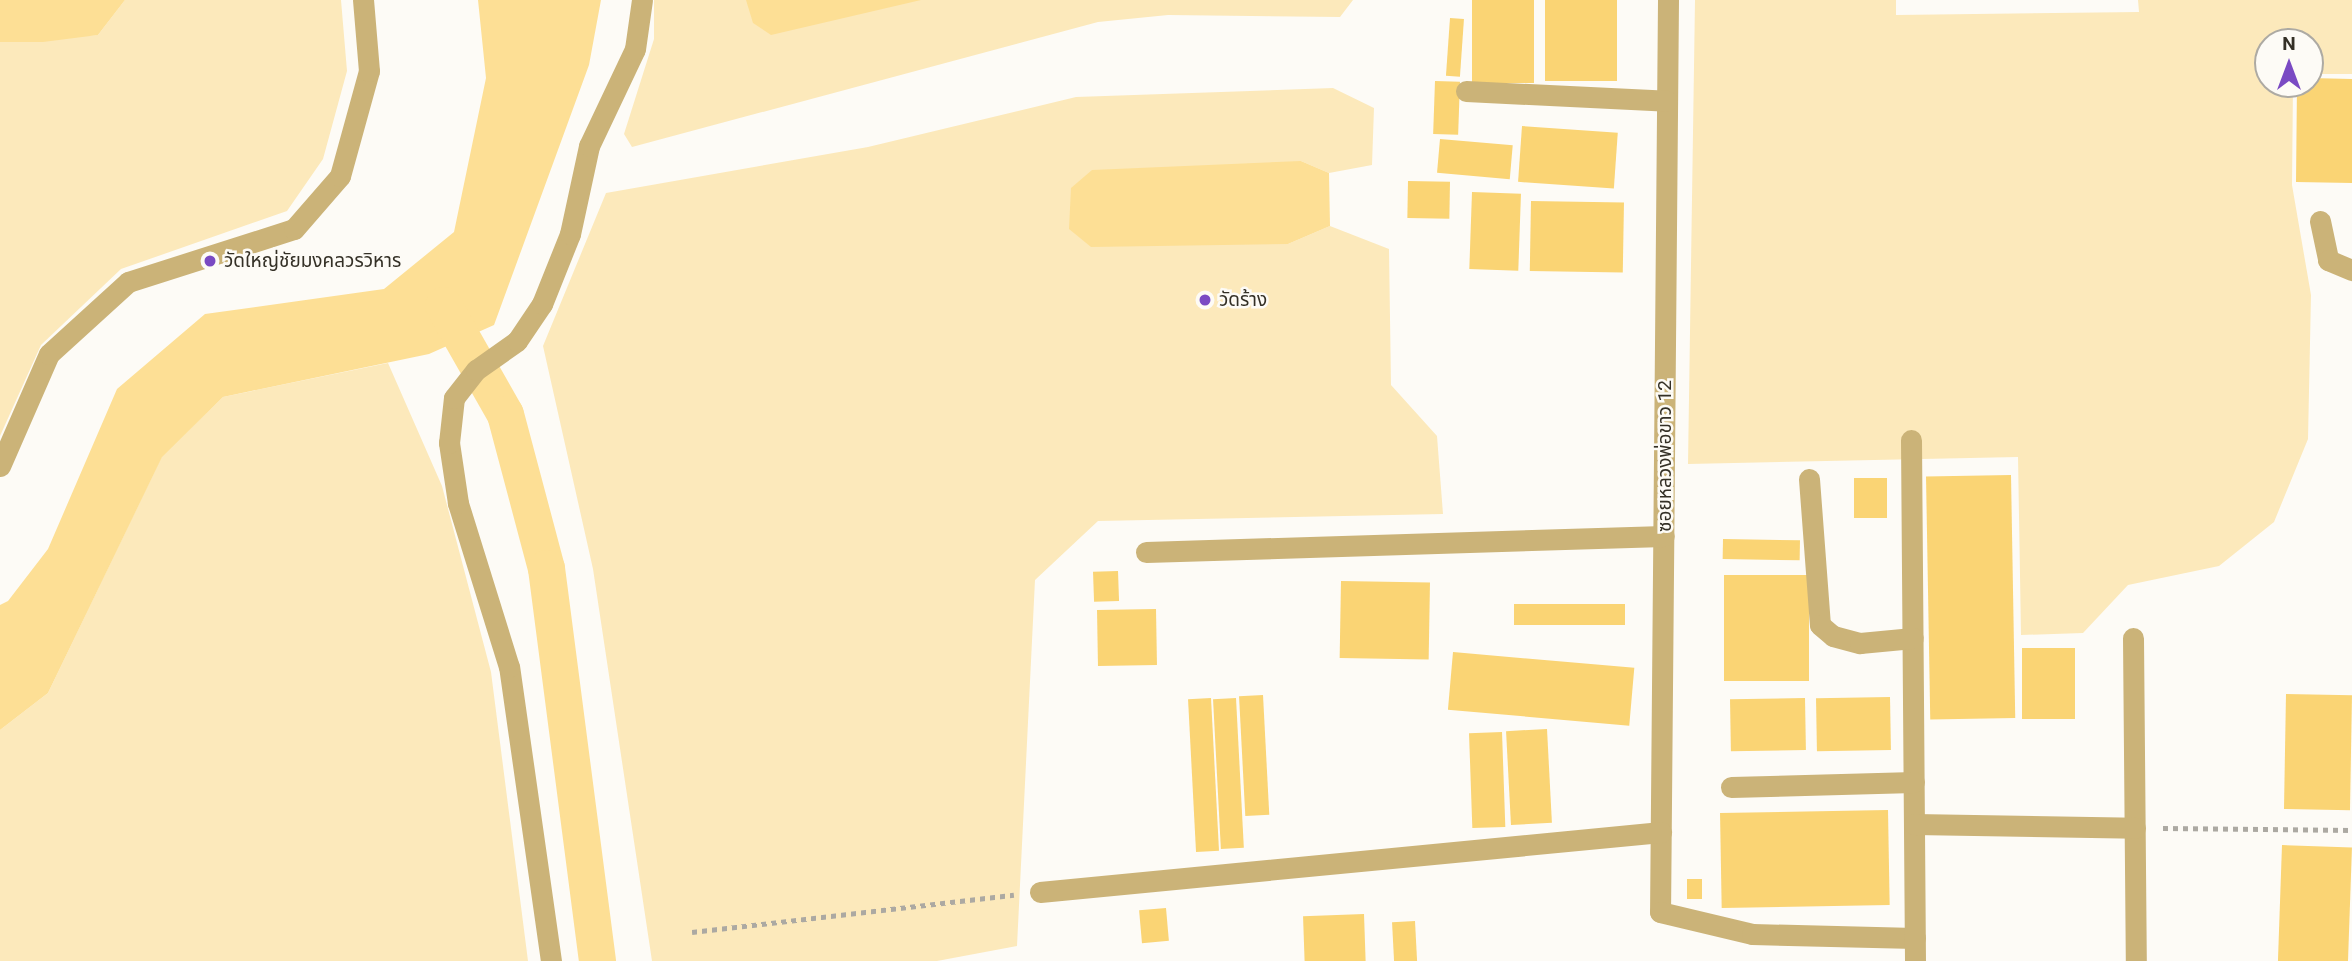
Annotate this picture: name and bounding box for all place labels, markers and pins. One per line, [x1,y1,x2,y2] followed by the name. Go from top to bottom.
[224,250,401,272] place label: วัดใหญ่ชัยมงคลวรวิหาร
[202,253,218,269] marker: วัดใหญ่ชัยมงคลวรวิหาร
[1219,289,1267,311] place label: วัดร้าง
[1197,292,1213,308] marker: วัดร้าง

